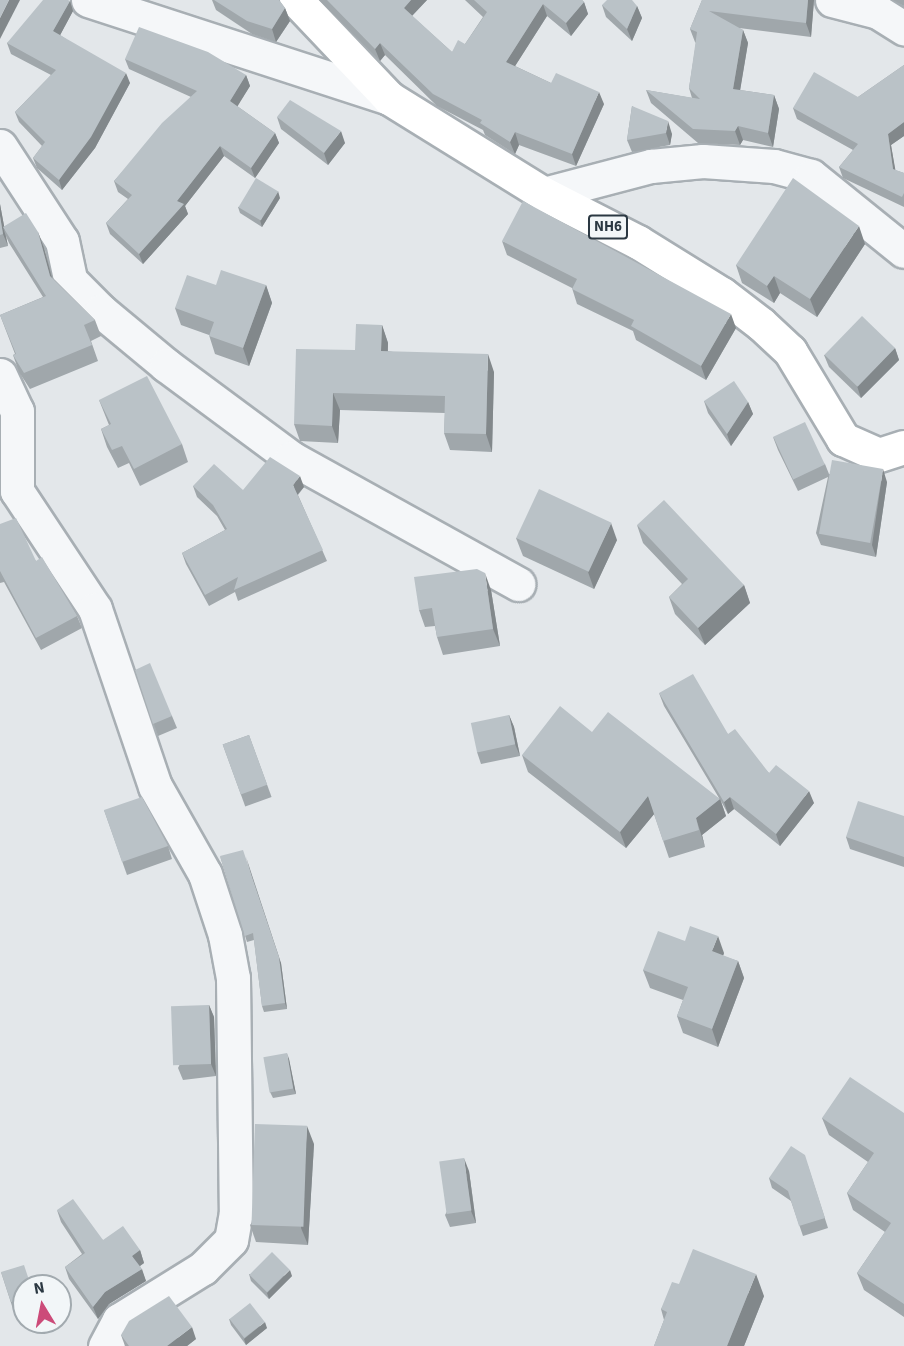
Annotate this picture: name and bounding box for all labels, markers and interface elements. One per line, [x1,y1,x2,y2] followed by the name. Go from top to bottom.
[587,215,629,239] road number: NH6
[12,1274,72,1334] north arrow
[32,1276,46,1300] text: N

